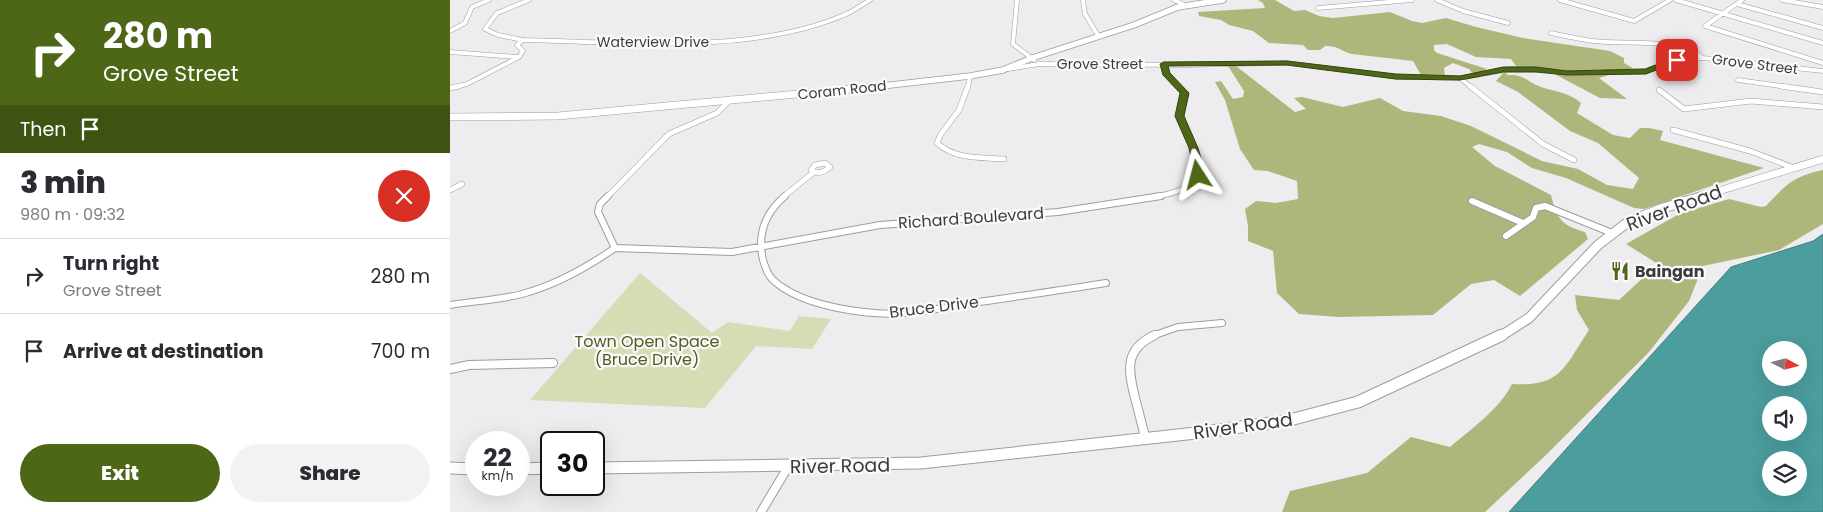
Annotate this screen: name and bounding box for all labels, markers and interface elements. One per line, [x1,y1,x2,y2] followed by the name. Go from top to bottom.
[103,11,213,60] text: 280 m
[20,20,85,85] icon: right
[597,32,710,52] street label: Waterview Drive
[1656,39,1698,81] pin
[1663,46,1691,74] icon: arrive
[1711,49,1799,79] street label: Grove Street
[1057,54,1143,74] street label: Grove Street
[103,58,239,89] text: Grove Street
[797,75,887,105] street label: Coram Road
[76,115,104,143] icon: arrive
[20,116,66,143] text: Then
[1171,148,1223,200] position arrow
[20,161,106,204] text: 3 min
[378,170,430,222] button: close
[1622,178,1726,238] street label: River Road
[897,201,1045,235] street label: Richard Boulevard
[20,203,125,226] text: 980 m · 09:32
[63,250,159,277] text: Turn right
[1609,260,1631,282] restaurant icon: Baingan
[1635,260,1704,283] place label: Baingan
[20,262,48,290] icon: right
[371,263,430,290] text: 280 m
[63,279,162,302] text: Grove Street
[888,290,980,324] street label: Bruce Drive
[574,330,720,371] park label: Town Open Space (Bruce Drive)
[20,337,48,365] icon: arrive
[63,338,264,365] text: Arrive at destination
[371,338,430,365] text: 700 m
[1762,341,1808,386] north arrow
[1762,341,1807,496] map controls
[1762,396,1807,441] button: sound
[1191,406,1295,446] street label: River Road
[540,431,605,496] speed limit sign: 30
[483,440,512,475] text: 22
[20,444,220,502] button: Exit
[230,444,430,502] button: Share
[1762,451,1807,496] button: layers
[790,452,890,480] street label: River Road
[482,467,513,484] text: km/h

